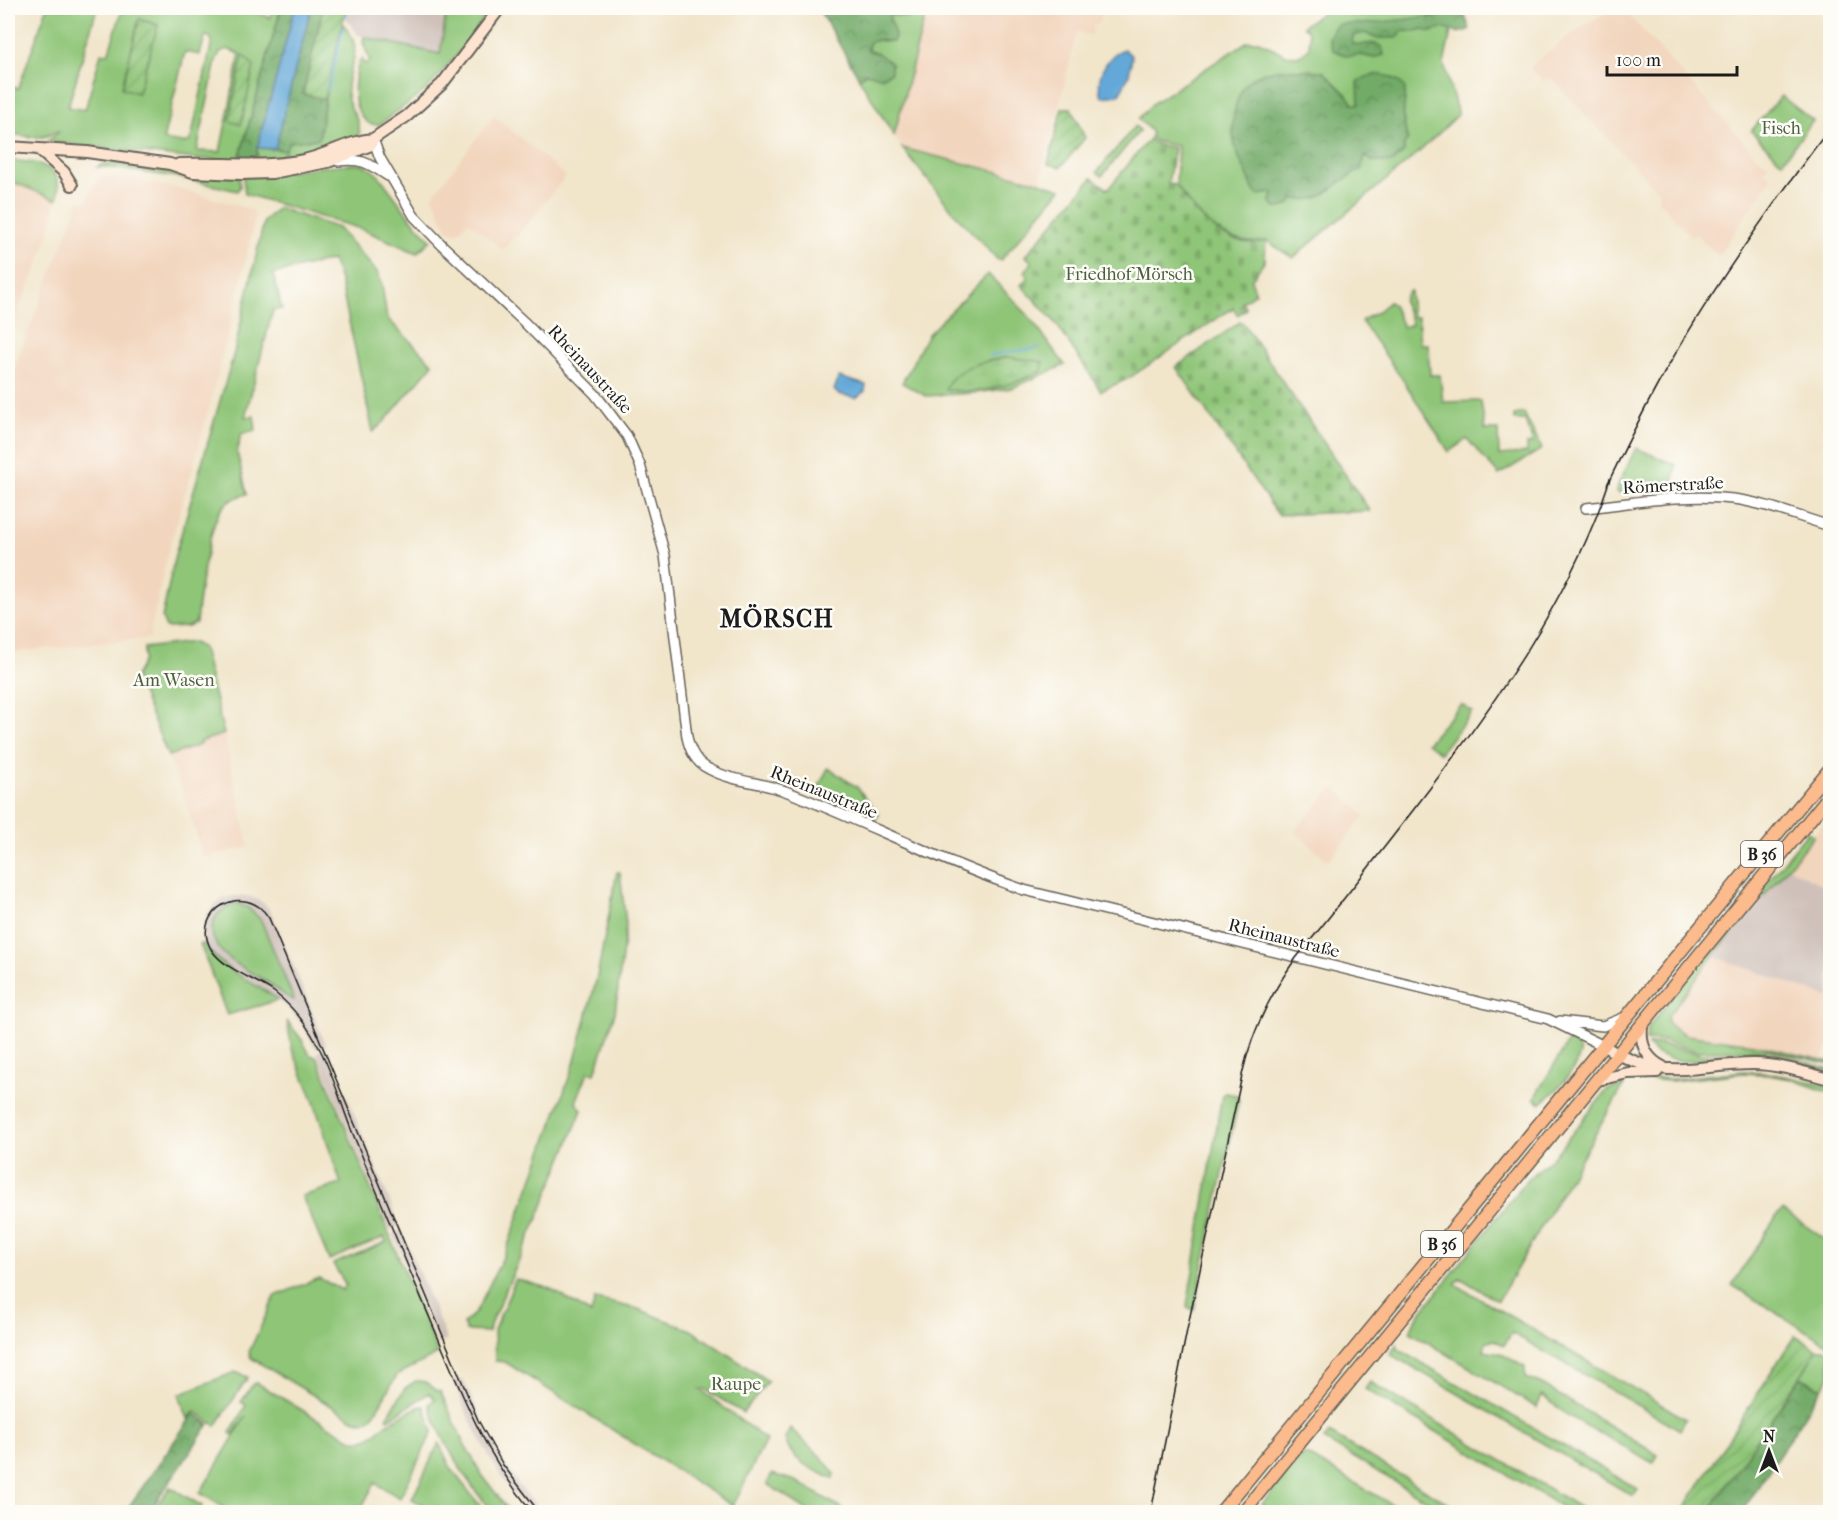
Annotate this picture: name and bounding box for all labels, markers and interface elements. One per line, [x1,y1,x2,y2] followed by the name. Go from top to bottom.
[1607,39,1738,77] scale bar
[1616,50,1661,71] text: 100 m
[1761,118,1801,139] park label: Fisch
[1065,264,1193,285] park label: Friedhof Mörsch
[543,320,636,418] street label: Rheinaustraße
[1622,472,1724,499] street label: Römerstraße
[720,603,834,633] district label: MÖRSCH
[132,670,215,691] park label: Am Wasen
[767,761,881,824] street label: Rheinaustraße
[1741,841,1783,867] road number: B 36
[1226,915,1342,962] street label: Rheinaustraße
[1421,1231,1463,1257] road number: B 36
[711,1374,761,1395] park label: Raupe
[1739,1421,1799,1481] north arrow
[1763,1427,1776,1446] text: N

